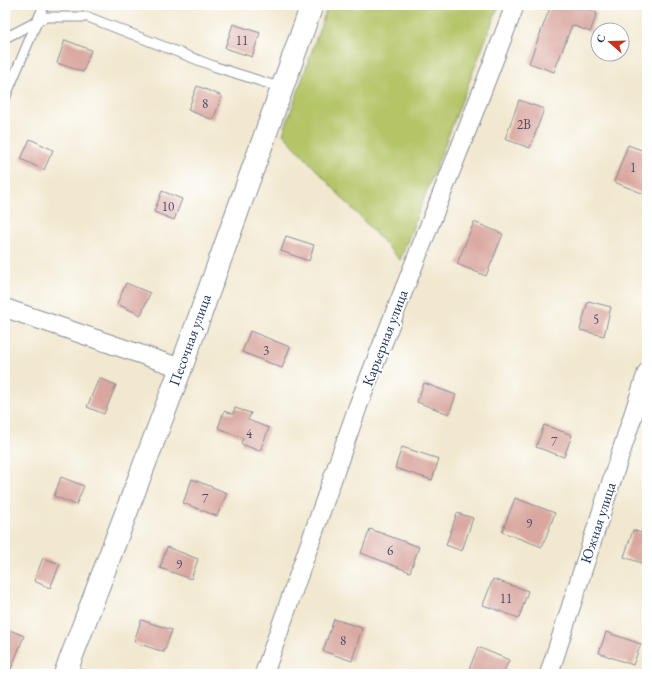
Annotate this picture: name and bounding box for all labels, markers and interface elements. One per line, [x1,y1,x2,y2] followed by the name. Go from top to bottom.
[590,22,630,62] north arrow
[236,32,248,49] house number: 11
[593,32,609,45] text: С
[202,95,208,112] house number: 8
[517,116,531,133] house number: 2В
[630,159,636,176] house number: 1
[162,198,174,215] house number: 10
[357,287,412,389] street label: Карьерная улица
[164,291,215,388] street label: Песочная улица
[593,311,599,328] house number: 5
[263,342,269,359] house number: 3
[246,425,253,442] house number: 4
[551,433,558,450] house number: 7
[575,480,620,566] street label: Южная улица
[202,490,209,507] house number: 7
[526,515,533,532] house number: 9
[387,542,393,559] house number: 6
[176,556,183,573] house number: 9
[500,590,512,607] house number: 11
[340,632,346,649] house number: 8

